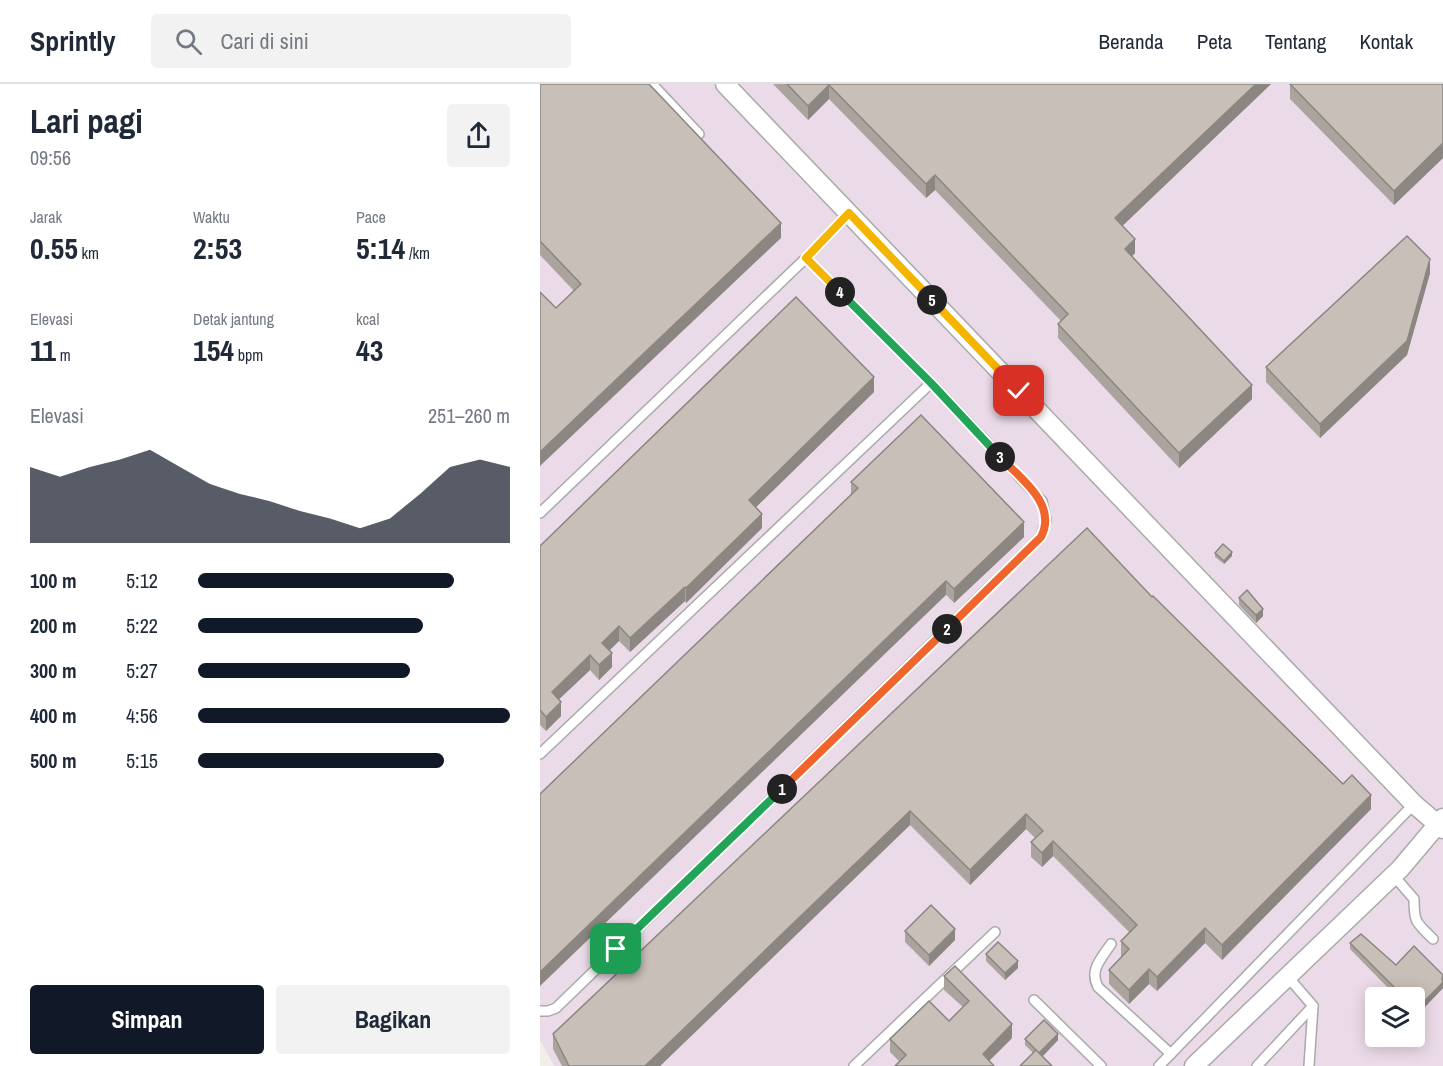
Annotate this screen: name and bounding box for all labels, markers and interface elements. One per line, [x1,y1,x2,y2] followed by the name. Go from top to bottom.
[151,14,571,68] search box
[30,22,115,60] text: Sprintly
[172,25,205,58] icon: search
[220,26,309,56] text: Cari di sini
[1099,27,1164,56] text: Beranda
[1197,27,1232,56] text: Peta
[1265,27,1326,56] text: Tentang
[1359,27,1413,56] text: Kontak
[30,99,143,143] text: Lari pagi
[447,104,510,167] button: share
[30,144,71,171] text: 09:56
[30,206,62,228] text: Jarak
[193,206,230,228] text: Waktu
[356,206,386,228] text: Pace
[30,228,78,268] text: 0.55
[193,228,242,268] text: 2:53
[356,228,405,268] text: 5:14
[78,242,99,264] text: km
[405,242,430,264] text: /km
[825,277,855,307] pin: 4
[836,281,844,303] text: 4
[917,285,947,315] pin: 5
[928,289,936,311] text: 5
[30,308,73,330] text: Elevasi
[193,308,274,330] text: Detak jantung
[356,308,379,330] text: kcal
[30,330,56,370] text: 11
[193,330,234,370] text: 154
[356,330,383,370] text: 43
[56,344,71,366] text: m
[234,344,263,366] text: bpm
[993,365,1044,416] pin
[1002,374,1035,407] icon: check
[30,402,84,429] text: Elevasi
[428,402,510,429] text: 251–260 m
[985,442,1015,472] pin: 3
[996,446,1004,468] text: 3
[30,567,77,594] text: 100 m
[126,567,158,594] text: 5:12
[30,612,77,639] text: 200 m
[126,612,158,639] text: 5:22
[932,614,962,644] pin: 2
[943,618,951,640] text: 2
[30,657,77,684] text: 300 m
[126,657,158,684] text: 5:27
[30,702,77,729] text: 400 m
[126,702,158,729] text: 4:56
[30,747,77,774] text: 500 m
[126,747,158,774] text: 5:15
[767,774,797,804] pin: 1
[778,778,786,800] text: 1
[590,923,641,974] pin
[599,932,632,965] icon: arrive
[30,985,264,1054] button: Simpan
[276,985,510,1054] button: Bagikan
[1365,987,1425,1047] map controls
[1365,987,1425,1047] button: layers

